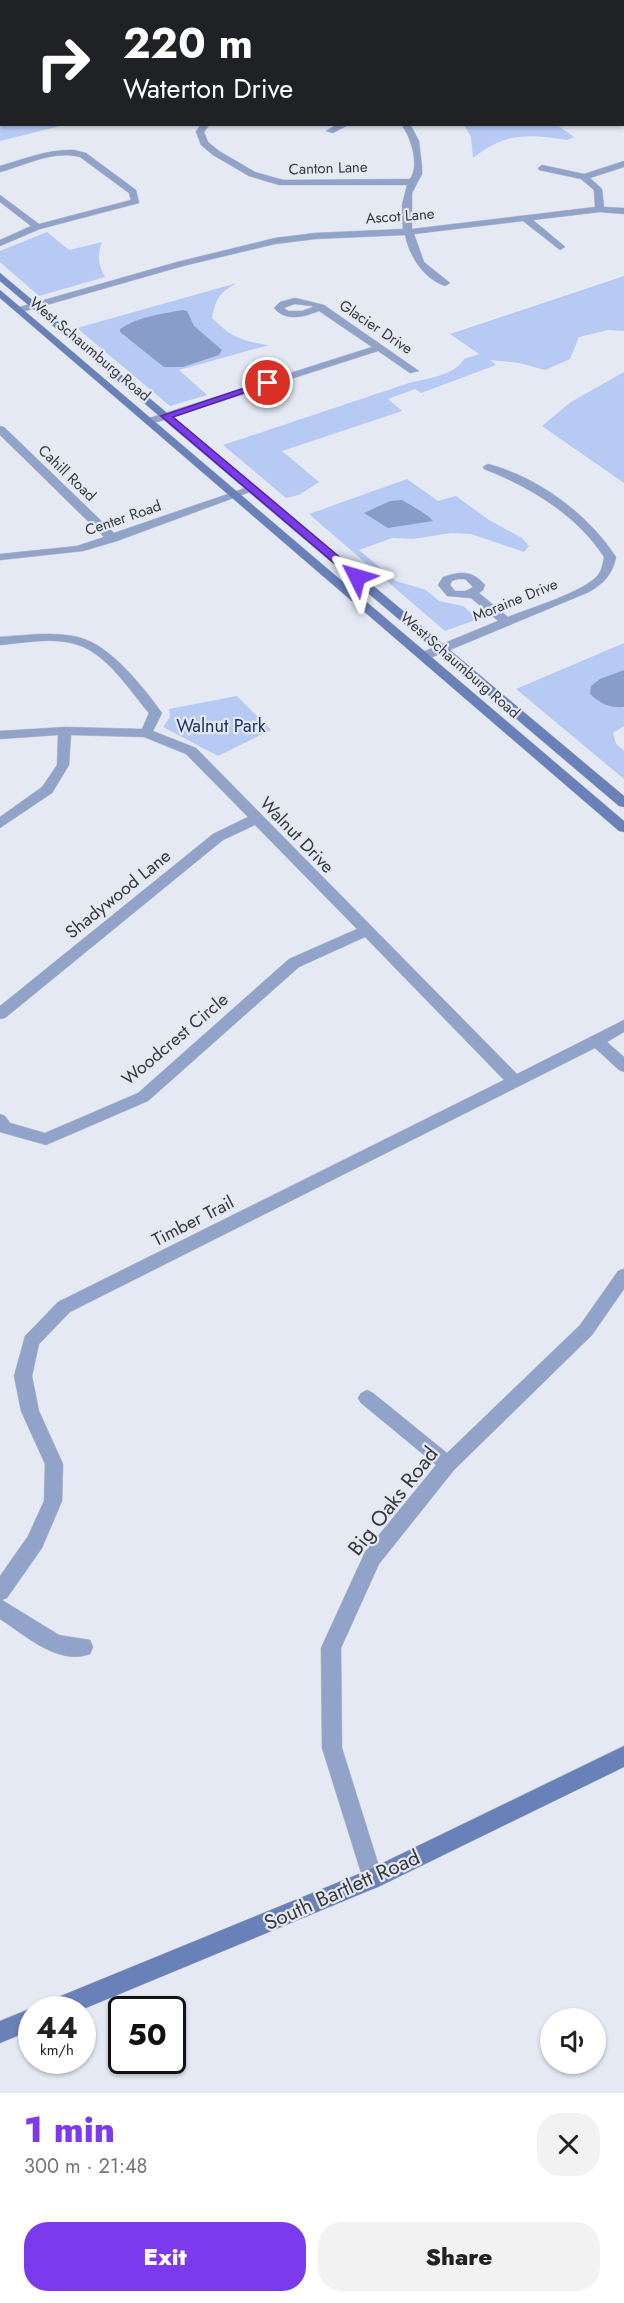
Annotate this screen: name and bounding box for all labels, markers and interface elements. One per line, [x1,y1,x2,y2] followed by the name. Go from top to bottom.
[123,13,253,74] text: 220 m
[24,24,102,102] icon: right
[123,69,293,108] text: Waterton Drive
[288,156,368,180] street label: Canton Lane
[365,203,435,229] street label: Ascot Lane
[25,292,155,406] street label: West Schaumburg Road
[335,294,417,360] street label: Glacier Drive
[242,357,293,408] pin
[251,366,284,399] icon: arrive
[33,440,101,506] street label: Cahill Road
[82,495,164,541] street label: Center Road
[325,545,389,609] position arrow
[469,573,561,627] street label: Moraine Drive
[395,607,525,723] street label: West Schaumburg Road
[176,713,266,739] park label: Walnut Park
[254,791,340,879] street label: Walnut Drive
[60,843,176,945] street label: Shadywood Lane
[116,987,234,1091] street label: Woodcrest Circle
[148,1189,238,1253] street label: Timber Trail
[341,1440,445,1562] street label: Big Oaks Road
[259,1842,425,1938] street label: South Bartlett Road
[108,1996,186,2074] speed limit sign: 50
[36,2006,78,2049] text: 44
[540,2008,606,2074] map controls
[540,2008,606,2074] button: sound
[40,2039,74,2061] text: km/h
[24,2103,115,2155] text: 1 min
[537,2113,600,2176] button: close
[24,2152,147,2181] text: 300 m · 21:48
[24,2222,306,2291] button: Exit
[318,2222,600,2291] button: Share

